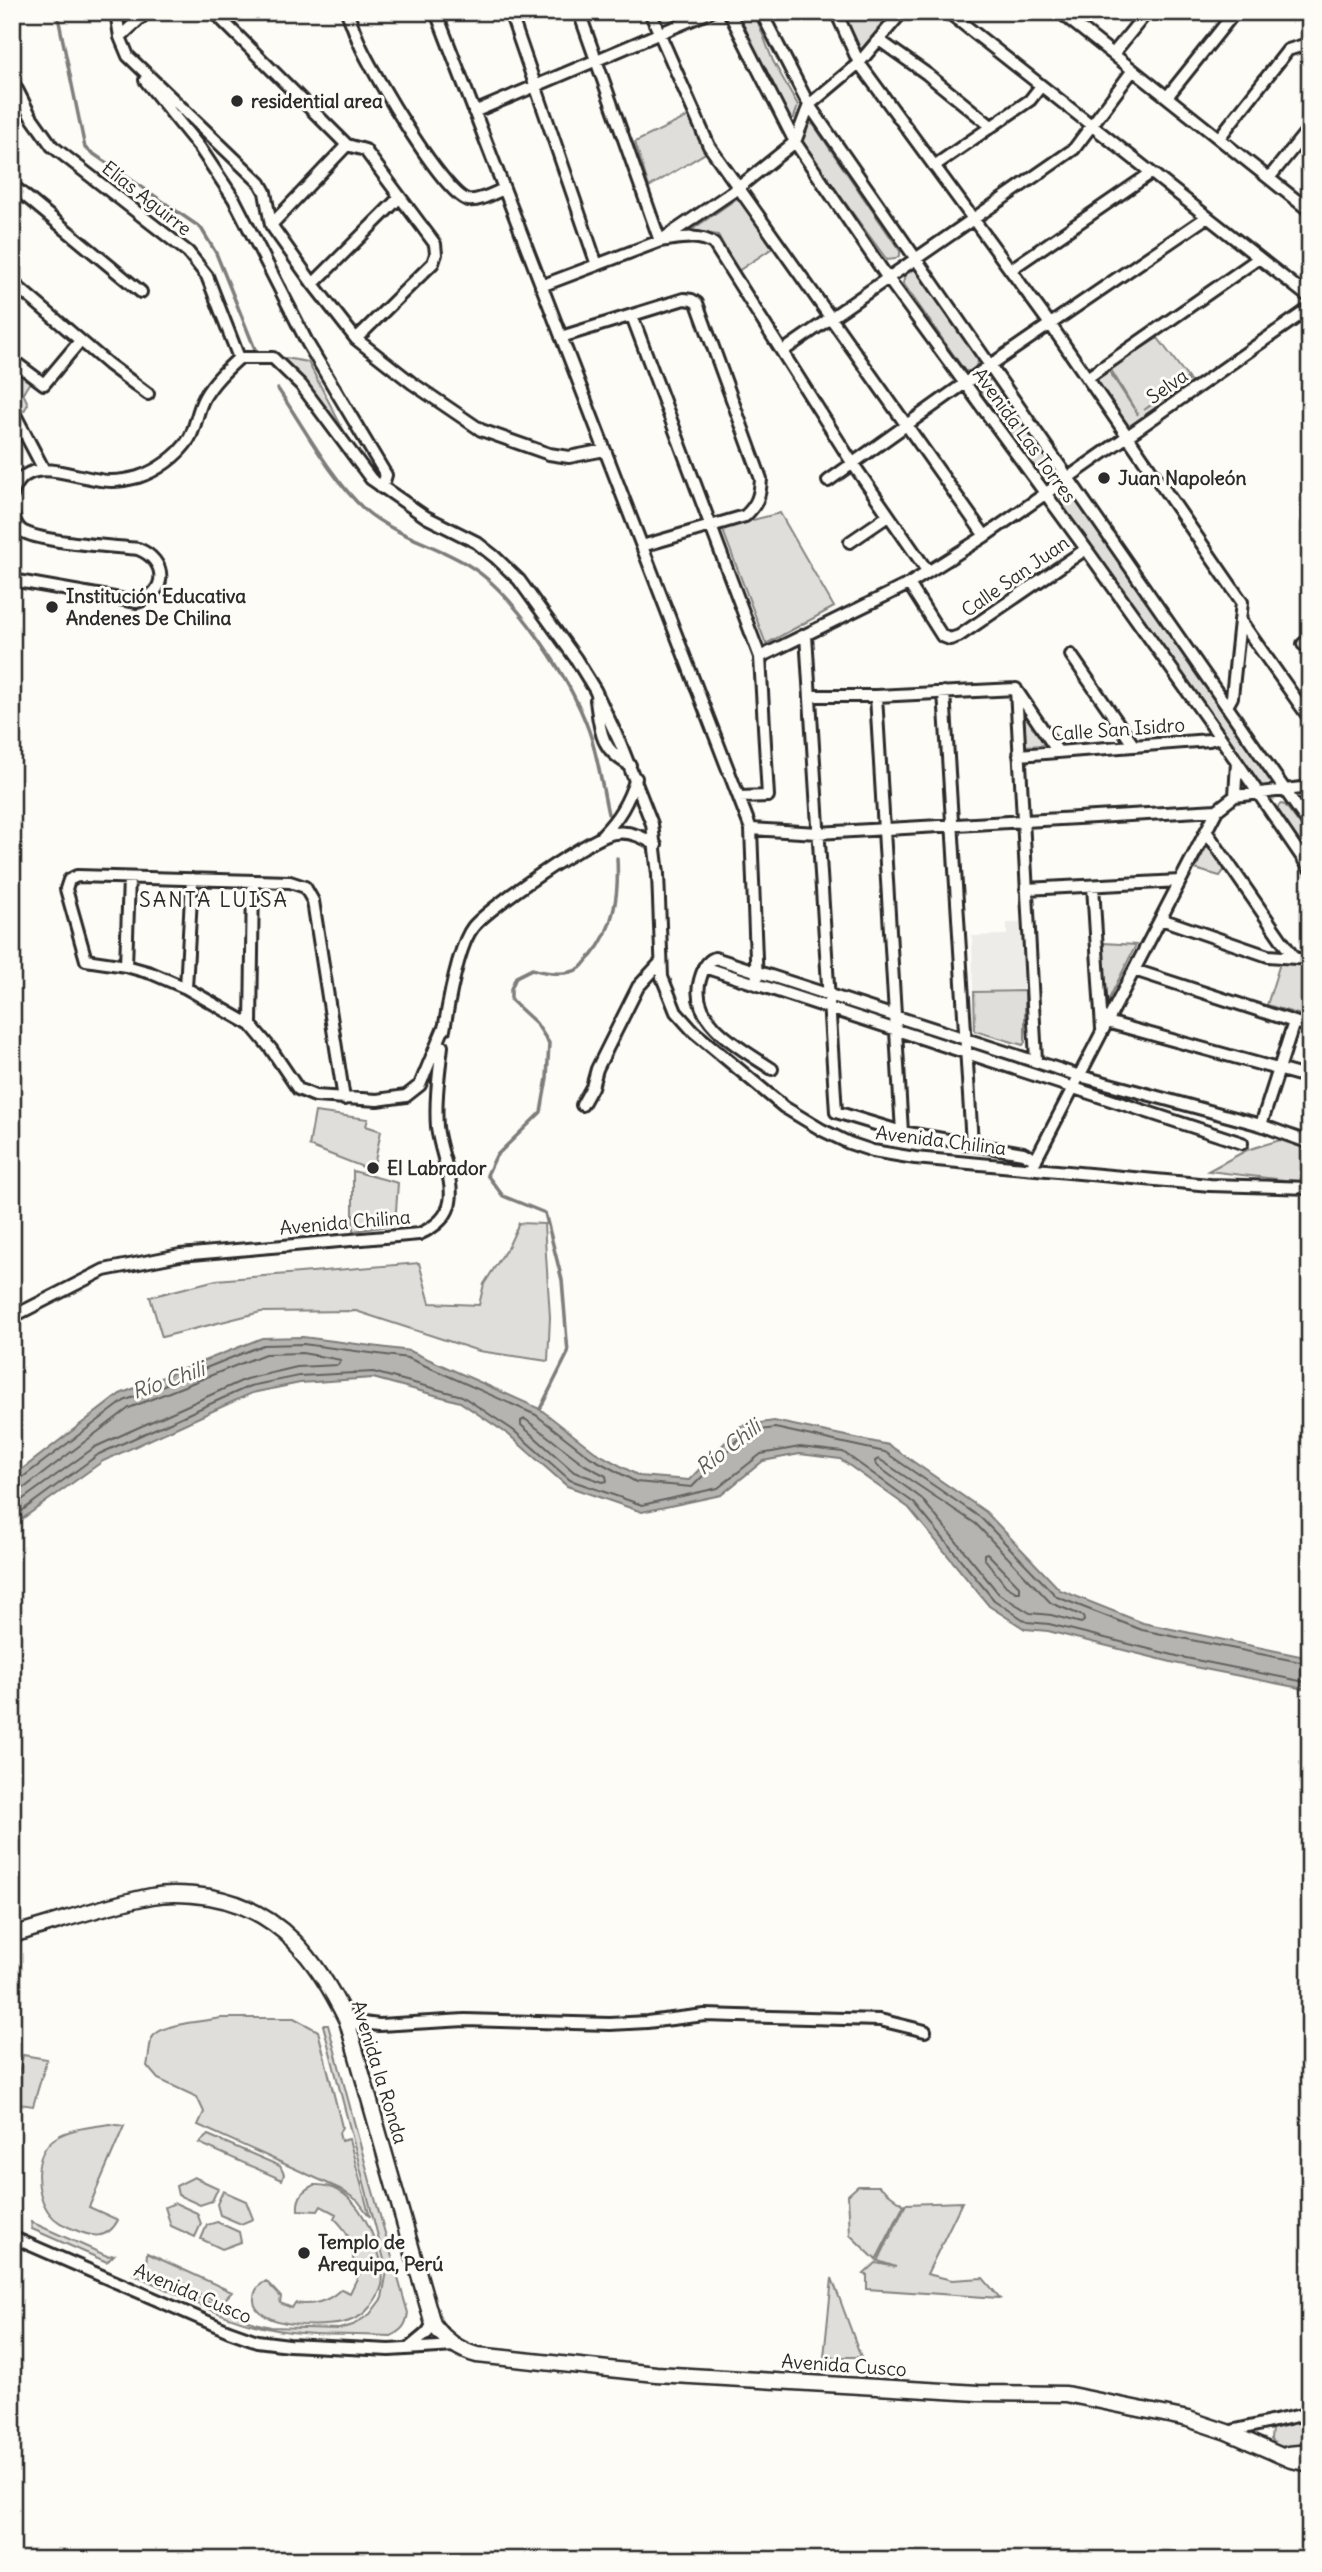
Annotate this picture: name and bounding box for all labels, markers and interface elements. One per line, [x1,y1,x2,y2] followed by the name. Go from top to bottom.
[251,89,383,113] place label: residential area
[229,93,245,109] marker: residential area
[97,156,197,240] street label: Elías Aguirre
[968,363,1082,507] street label: Avenida Las Torres
[1142,363,1192,409] street label: Selva
[1118,466,1247,490] place label: Juan Napoleón
[1096,470,1112,486] marker: Juan Napoleón
[957,530,1073,622] street label: Calle San Juan
[66,584,246,630] place label: Institución Educativa Andenes De Chilina
[44,599,60,615] marker: Institución Educativa Andenes De Chilina
[1050,712,1186,746] street label: Calle San Isidro
[139,886,289,913] district label: SANTA LUISA
[874,1120,1008,1160] street label: Avenida Chilina
[387,1156,487,1180] place label: El Labrador
[365,1160,381,1176] marker: El Labrador
[278,1204,412,1240] street label: Avenida Chilina
[128,1354,210,1405] water label: Río Chili
[690,1412,768,1481] water label: Río Chili
[347,1997,413,2147] street label: Avenida la Ronda
[318,2230,443,2276] place label: Templo de Arequipa, Perú
[296,2245,312,2261] marker: Templo de Arequipa, Perú
[131,2257,255,2329] street label: Avenida Cusco
[781,2349,907,2381] street label: Avenida Cusco

